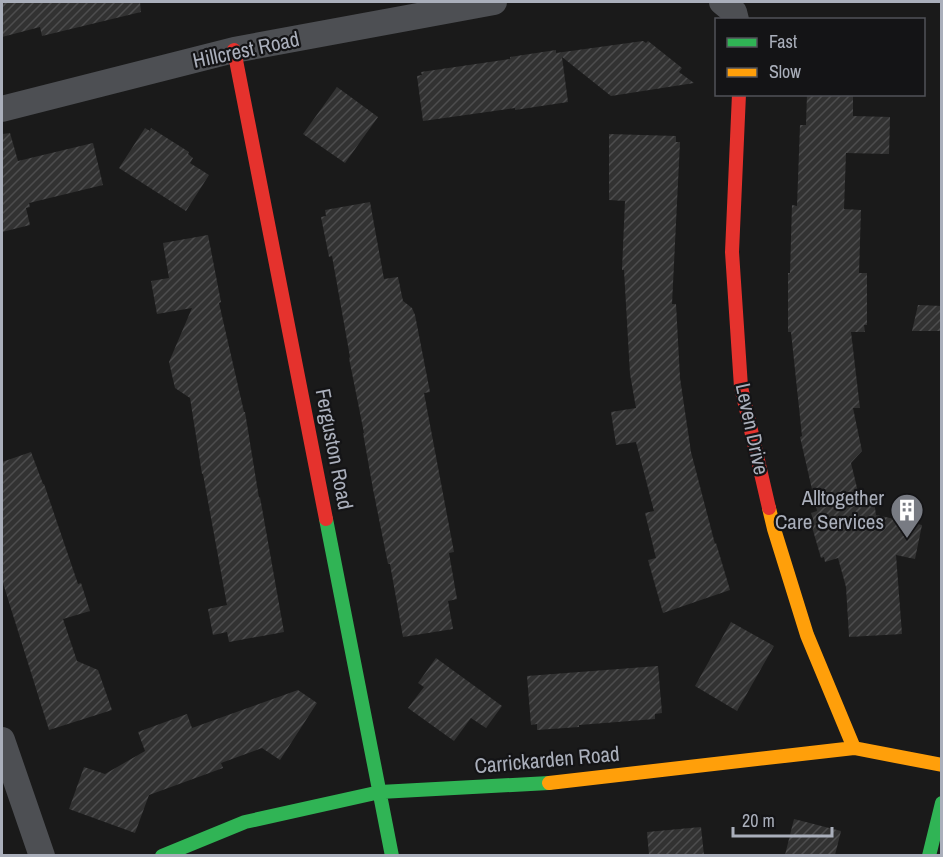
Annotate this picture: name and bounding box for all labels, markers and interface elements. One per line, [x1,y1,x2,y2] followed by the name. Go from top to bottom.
[715,18,925,96] legend
[190,24,302,75] street label: Hillcrest Road
[769,29,797,54] text: Fast
[769,59,801,84] text: Slow
[729,380,776,477] street label: Leven Drive
[309,386,360,512] street label: Ferguston Road
[775,483,884,536] place label: Alltogether Care Services
[889,492,925,539] building icon: Alltogether Care Services
[473,739,621,780] street label: Carrickarden Road
[733,800,832,838] scale bar
[742,808,775,833] text: 20 m

